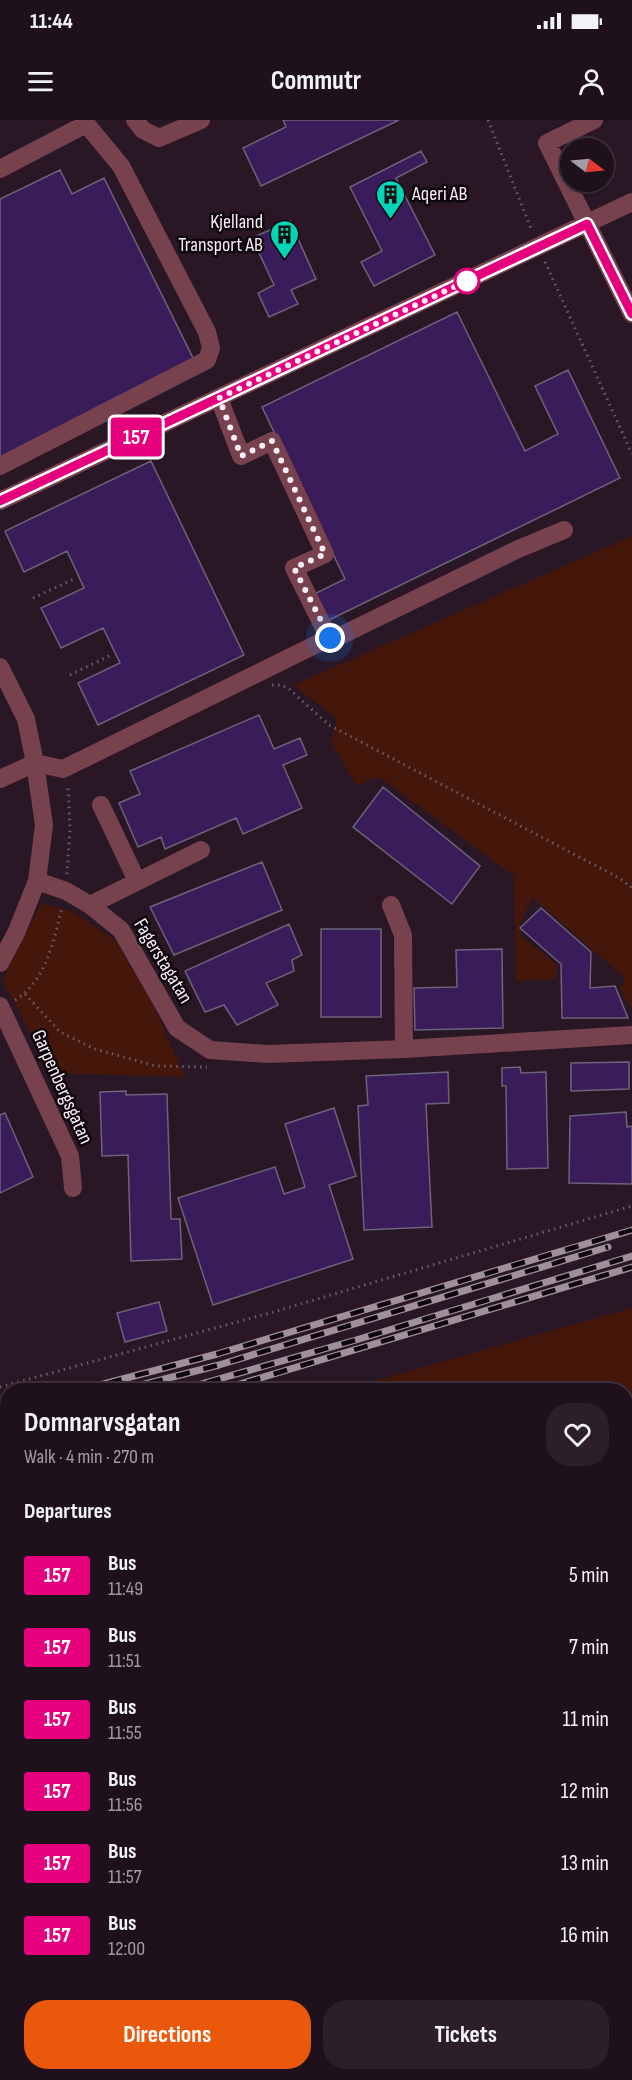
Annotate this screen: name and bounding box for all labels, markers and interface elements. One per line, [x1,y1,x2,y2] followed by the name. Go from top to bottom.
[30,8,73,35] text: 11:44
[24,65,57,98] icon: menu
[271,65,361,97] text: Commutr
[575,65,608,98] icon: person
[560,138,614,192] north arrow
[560,138,614,192] map controls
[375,178,407,220] building icon: Aqeri AB
[411,182,467,206] place label: Aqeri AB
[178,210,263,257] place label: Kjelland Transport AB
[268,218,300,260] building icon: Kjelland Transport AB
[454,268,480,294] unlabelled marker
[102,418,170,456] line badge: 157
[123,425,149,450] text: 157
[315,623,345,653] your location
[128,914,198,1008] street label: Fagerstagatan
[26,1026,98,1148] street label: Garpenbergsgatan
[546,1403,609,1466] button: heart
[24,1406,181,1439] text: Domnarvsgatan
[24,1445,154,1469] text: Walk · 4 min · 270 m
[24,1498,112,1525] text: Departures
[108,1550,137,1577] text: Bus
[569,1562,609,1589] text: 5 min
[44,1563,70,1588] text: 157
[108,1577,143,1601] text: 11:49
[108,1622,137,1649] text: Bus
[569,1634,609,1661] text: 7 min
[44,1635,70,1660] text: 157
[108,1649,141,1673] text: 11:51
[108,1694,137,1721] text: Bus
[562,1706,609,1733] text: 11 min
[44,1707,70,1732] text: 157
[108,1721,142,1745] text: 11:55
[108,1766,137,1793] text: Bus
[561,1778,609,1805] text: 12 min
[44,1779,70,1804] text: 157
[108,1793,143,1817] text: 11:56
[108,1838,137,1865] text: Bus
[561,1850,609,1877] text: 13 min
[44,1851,70,1876] text: 157
[108,1865,142,1889] text: 11:57
[108,1910,137,1937] text: Bus
[561,1922,609,1949] text: 16 min
[44,1923,70,1948] text: 157
[108,1937,145,1961] text: 12:00
[24,2000,311,2069] button: Directions
[323,2000,609,2069] button: Tickets

